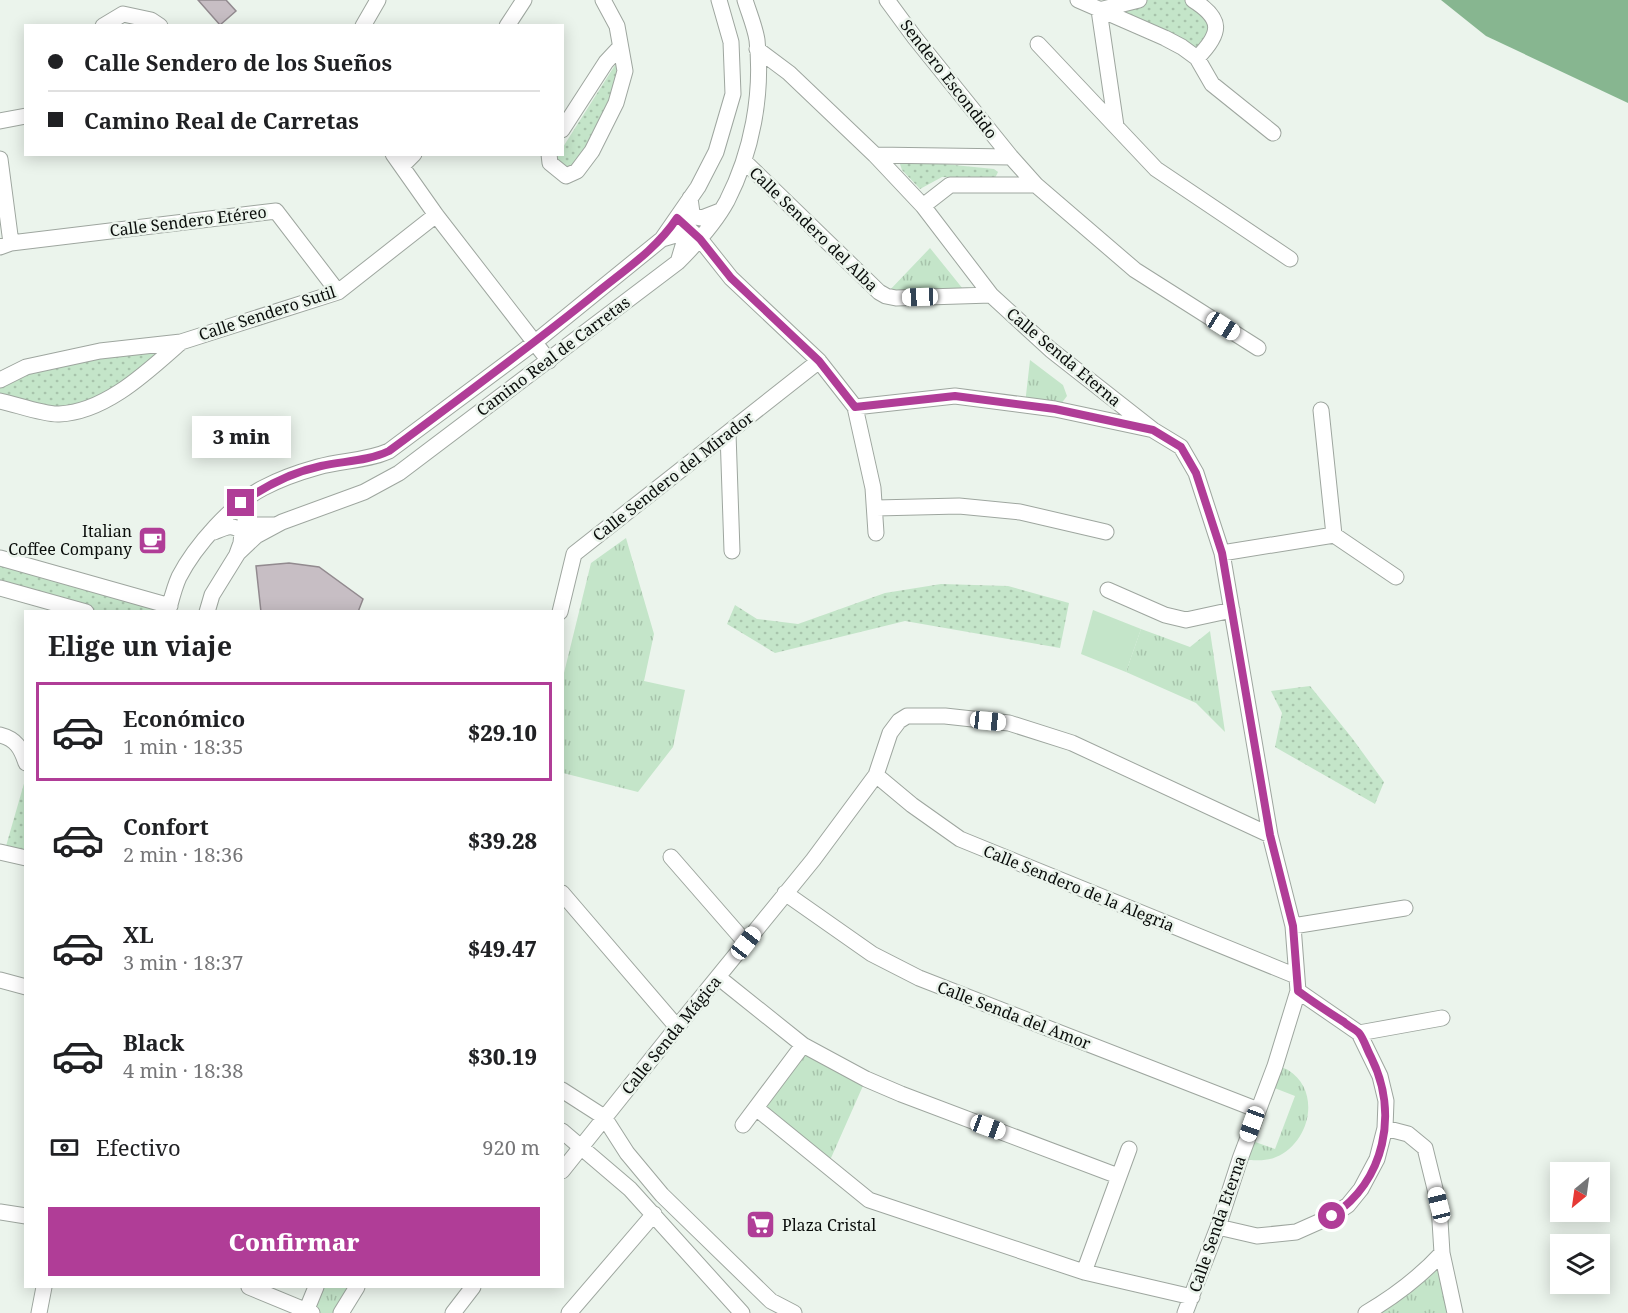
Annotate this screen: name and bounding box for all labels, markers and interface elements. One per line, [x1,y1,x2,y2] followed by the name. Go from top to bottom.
[896,15,1002,143] street label: Sendero Escondido
[84,47,392,77] text: Calle Sendero de los Sueños
[84,105,359,135] text: Camino Real de Carretas
[745,162,883,296] street label: Calle Sendero del Alba
[108,200,268,242] street label: Calle Sendero Etéreo
[196,280,338,346] street label: Calle Sendero Sutil
[902,287,938,307] car
[472,291,634,421] street label: Camino Real de Carretas
[1002,303,1126,411] street label: Calle Senda Eterna
[1203,309,1243,343] car
[588,406,758,546] street label: Calle Sendero del Mirador
[192,416,290,458] callout: 3 min
[213,423,270,450] text: 3 min
[227,489,254,516] route end
[8,520,133,560] place label: Italian Coffee Company
[137,524,169,556] cafe icon: Italian Coffee Company
[48,627,232,664] text: Elige un viaje
[123,703,245,733] text: Económico
[51,705,105,759] icon: car
[969,710,1007,732] car
[468,717,537,747] text: $29.10
[123,733,243,760] text: 1 min · 18:35
[123,811,209,841] text: Confort
[51,813,105,867] icon: car
[468,825,537,855] text: $39.28
[980,840,1178,936] street label: Calle Sendero de la Alegria
[123,841,243,868] text: 2 min · 18:36
[123,919,154,949] text: XL
[51,921,105,975] icon: car
[728,923,764,963] car
[468,933,537,963] text: $49.47
[123,949,243,976] text: 3 min · 18:37
[616,971,726,1099] street label: Calle Senda Mágica
[934,976,1094,1055] street label: Calle Senda del Amor
[123,1027,184,1057] text: Black
[51,1029,105,1083] icon: car
[468,1041,537,1071] text: $30.19
[123,1057,243,1084] text: 4 min · 18:38
[1237,1104,1267,1144] car
[968,1112,1008,1142] car
[48,1131,81,1164] icon: cash
[96,1132,181,1162] text: Efectivo
[482,1134,540,1161] text: 920 m
[1183,1153,1251,1295] street label: Calle Senda Eterna
[1550,1162,1610,1222] north arrow
[1550,1162,1610,1294] map controls
[1426,1185,1452,1225] car
[1318,1202,1345,1229] route start
[48,1207,540,1276] button: Confirmar
[745,1209,777,1241] supermarket icon: Plaza Cristal
[782,1214,876,1236] place label: Plaza Cristal
[1550,1234,1610,1294] button: layers

